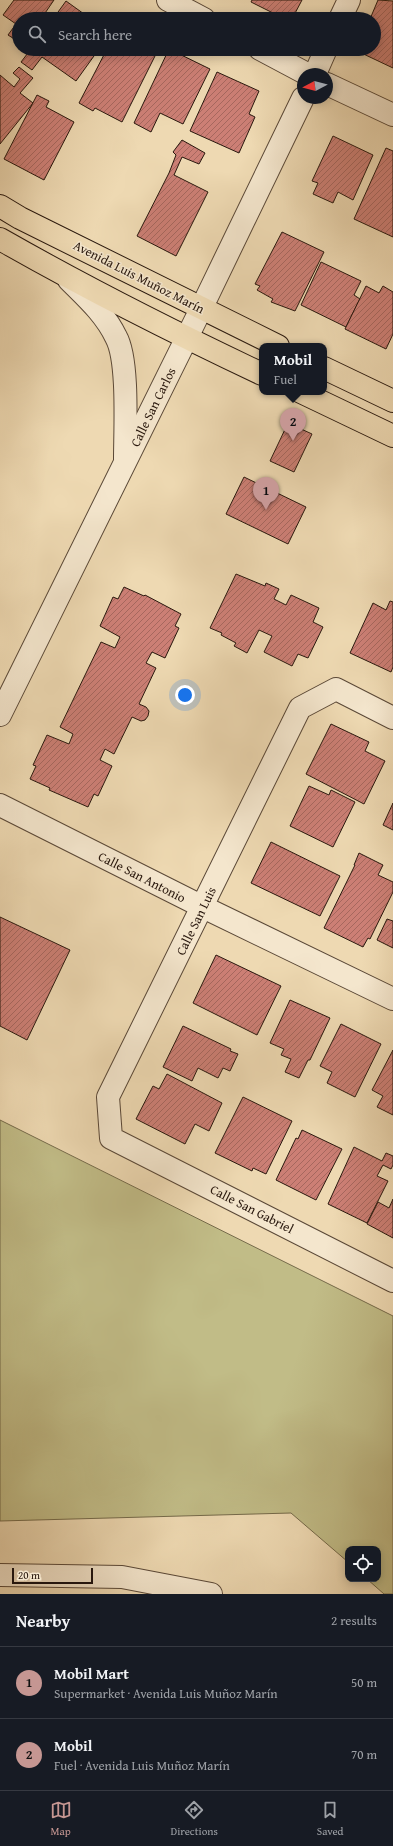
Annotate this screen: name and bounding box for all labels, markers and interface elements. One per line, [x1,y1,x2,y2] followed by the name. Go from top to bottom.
[12,12,381,56] search box
[26,23,48,45] icon: search
[58,24,132,45] text: Search here
[297,68,333,104] north arrow
[70,236,208,319] street label: Avenida Luis Muñoz Marín
[259,343,327,395] popup
[274,349,312,370] text: Mobil
[126,364,180,450] street label: Calle San Carlos
[274,370,297,389] text: Fuel
[280,408,306,441] pin: 2
[253,477,279,510] pin: 1
[175,685,195,705] your location
[95,847,189,907] street label: Calle San Antonio
[171,883,221,959] street label: Calle San Luis
[207,1180,297,1238] street label: Calle San Gabriel
[345,1546,381,1582] map controls
[345,1546,381,1582] button: locate
[12,1566,93,1585] scale bar
[18,1567,40,1583] text: 20 m
[16,1608,70,1633] text: Nearby
[331,1611,377,1630] text: 2 results
[54,1663,129,1684] text: Mobil Mart
[26,1673,32,1692] text: 1
[351,1673,377,1692] text: 50 m
[54,1684,278,1703] text: Supermarket · Avenida Luis Muñoz Marín
[54,1735,92,1756] text: Mobil
[26,1745,32,1764] text: 2
[351,1745,377,1764] text: 70 m
[54,1756,230,1775] text: Fuel · Avenida Luis Muñoz Marín
[50,1799,72,1839] tab: Map
[171,1799,218,1839] tab: Directions
[317,1799,343,1839] tab: Saved

